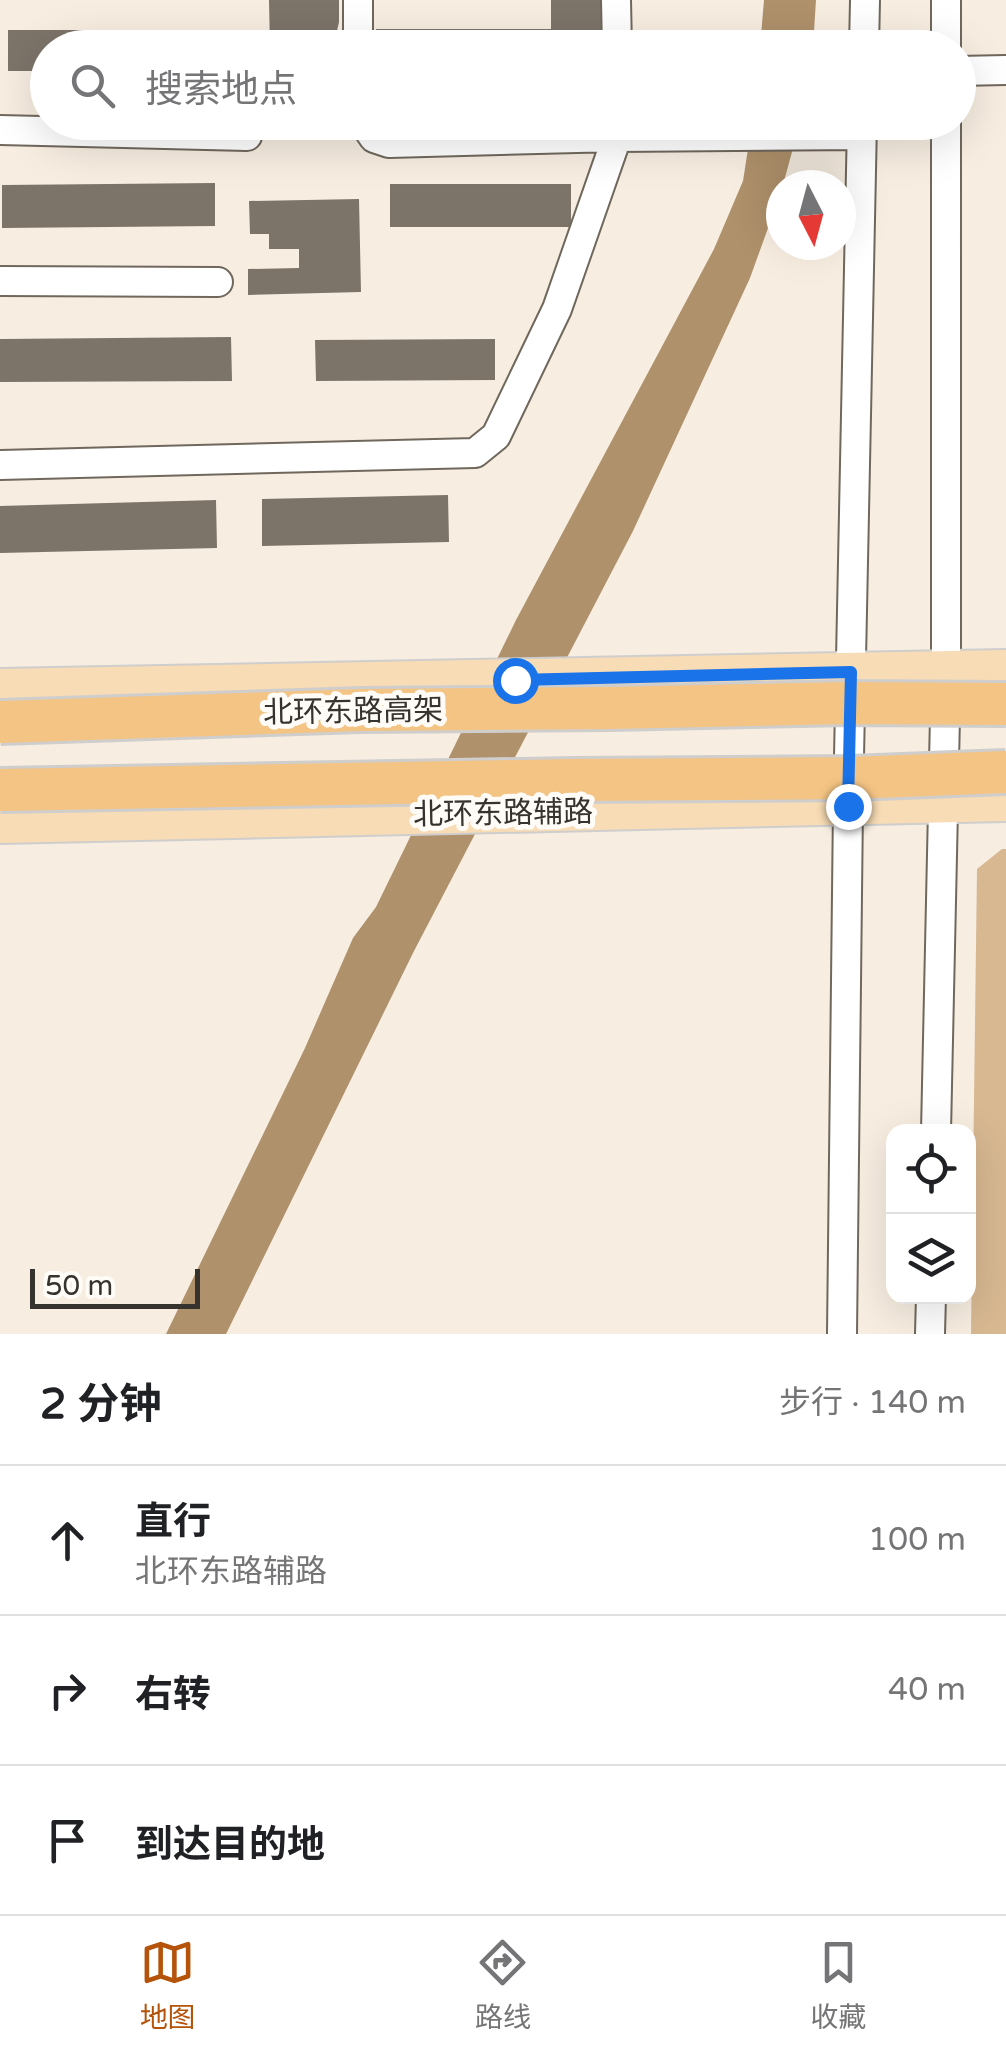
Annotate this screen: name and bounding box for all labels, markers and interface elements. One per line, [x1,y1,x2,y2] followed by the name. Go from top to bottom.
[30,30,976,140] search box
[65,58,120,113] icon: search
[145,67,297,113] text: 搜索地点
[766,170,856,260] north arrow
[493,658,539,704] route start
[263,691,443,732] street label: 北环东路高架
[826,784,872,830] route end
[413,793,593,834] street label: 北环东路辅路
[886,1124,976,1304] map controls
[886,1124,976,1214] button: locate
[886,1214,976,1304] button: layers
[30,1264,200,1308] scale bar
[45,1269,113,1303] text: 50 m
[40,1379,161,1430] text: 2 分钟
[779,1384,966,1422] text: 步行 · 140 m
[135,1499,211,1545] text: 直行
[40,1513,95,1568] icon: ahead
[868,1521,966,1559] text: 100 m
[135,1553,327,1591] text: 北环东路辅路
[40,1663,95,1718] icon: right
[888,1671,966,1709] text: 40 m
[135,1672,211,1718] text: 右转
[40,1813,95,1868] icon: arrive
[135,1822,325,1868] text: 到达目的地
[140,1935,196,2035] tab: 地图
[475,1935,531,2035] tab: 路线
[810,1935,866,2035] tab: 收藏

